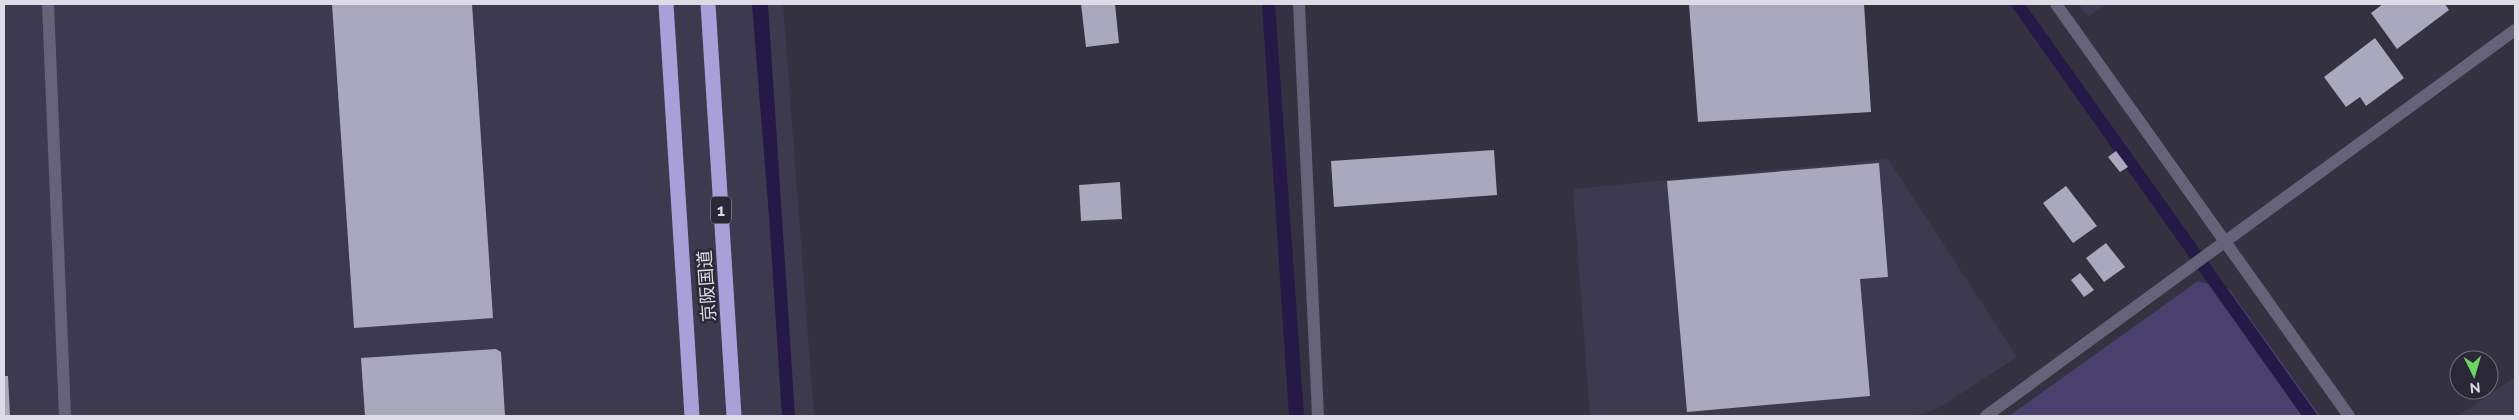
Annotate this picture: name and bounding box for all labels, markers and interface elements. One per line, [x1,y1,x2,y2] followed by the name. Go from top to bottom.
[711,196,731,224] road number: 1
[694,249,719,323] street label: 京阪国道
[2449,350,2499,400] north arrow
[2469,380,2481,396] text: N

